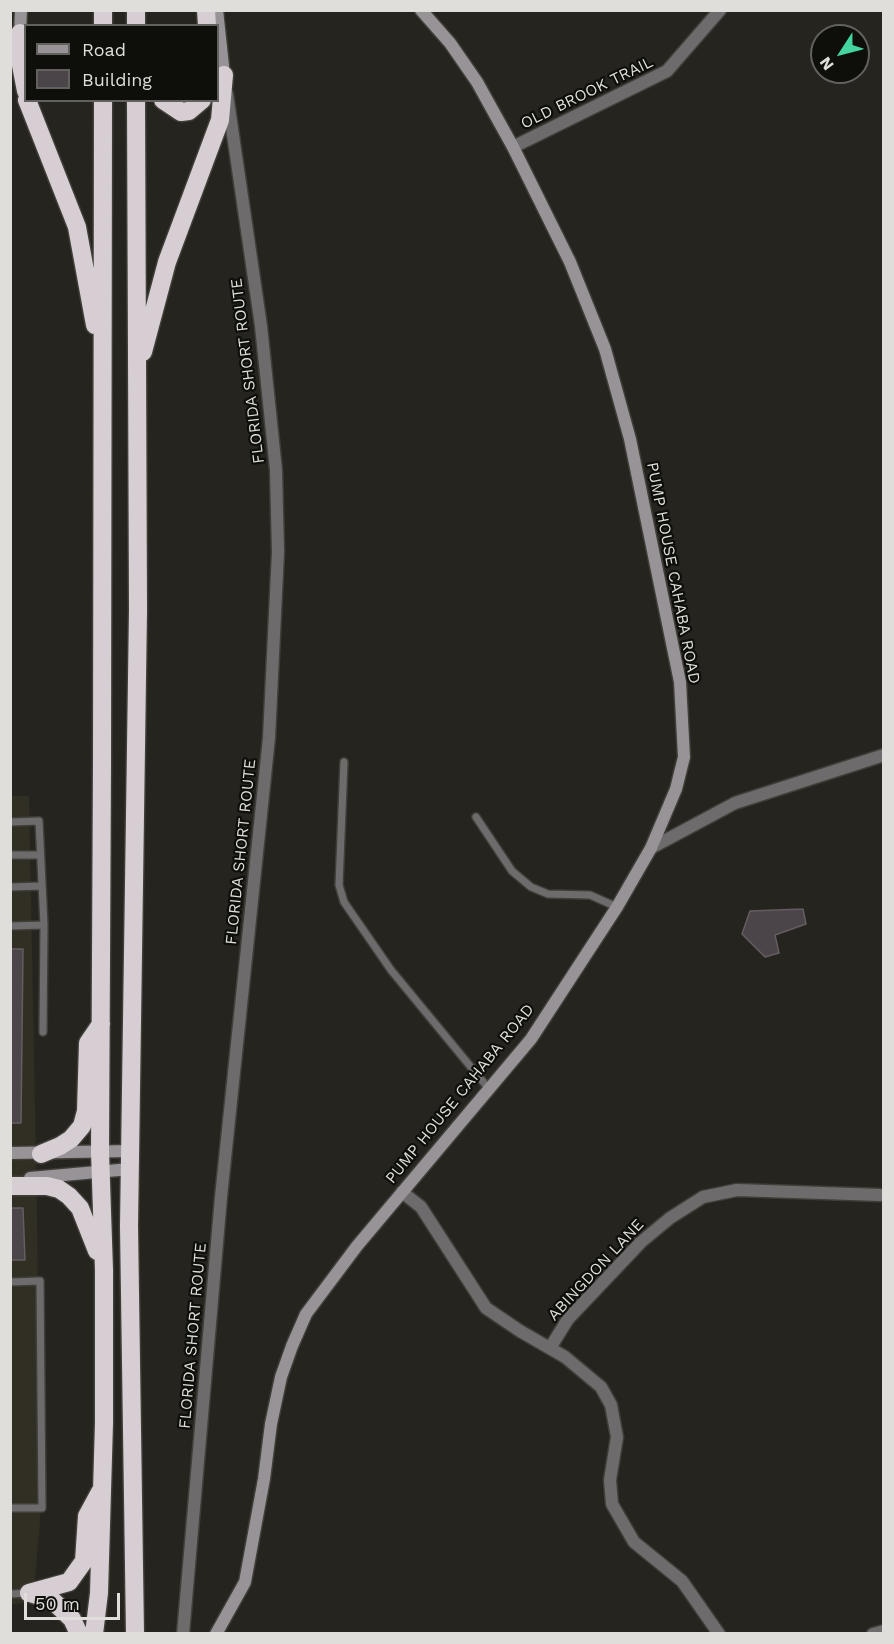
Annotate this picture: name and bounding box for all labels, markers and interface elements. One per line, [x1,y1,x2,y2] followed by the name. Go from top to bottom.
[24,24,219,102] legend
[810,24,870,84] north arrow
[82,39,126,60] text: Road
[518,53,656,133] street label: OLD BROOK TRAIL
[815,53,838,74] text: N
[82,69,152,90] text: Building
[227,277,269,465] street label: FLORIDA SHORT ROUTE
[642,461,704,685] street label: PUMP HOUSE CAHABA ROAD
[222,758,260,946] street label: FLORIDA SHORT ROUTE
[382,1000,538,1188] street label: PUMP HOUSE CAHABA ROAD
[544,1215,648,1325] street label: ABINGDON LANE
[175,1242,211,1430] street label: FLORIDA SHORT ROUTE
[27,1581,123,1619] scale bar
[35,1593,80,1614] text: 50 m

